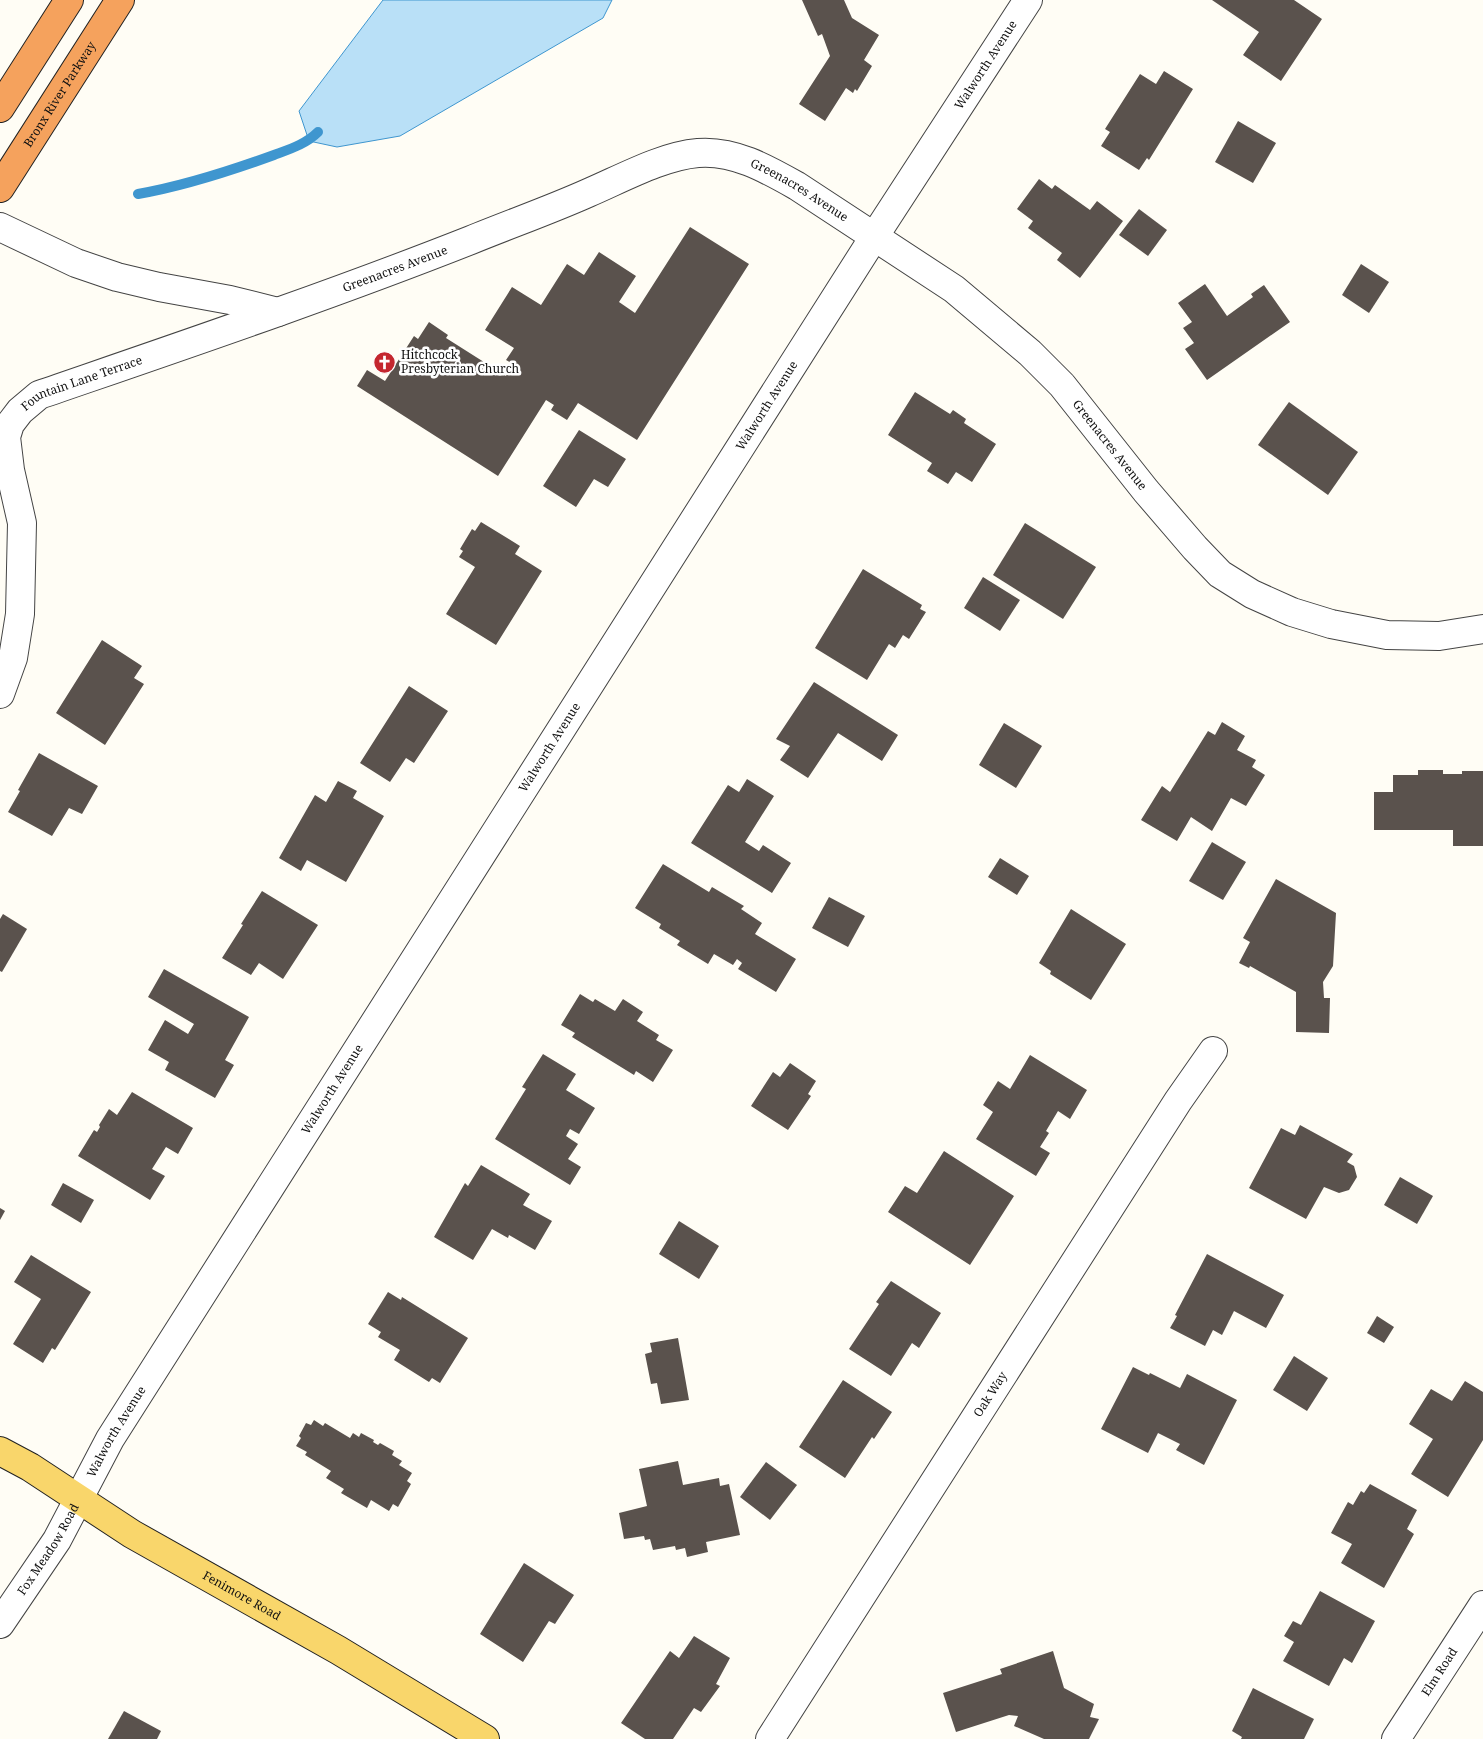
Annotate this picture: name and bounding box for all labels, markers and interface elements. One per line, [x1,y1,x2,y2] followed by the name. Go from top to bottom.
[950,17,1021,113] street label: Walworth Avenue
[19,38,100,150] street label: Bronx River Parkway
[748,154,852,225] street label: Greenacres Avenue
[340,241,450,296] street label: Greenacres Avenue
[401,346,520,377] place label: Hitchcock Presbyterian Church
[373,350,397,374] church icon: Hitchcock Presbyterian Church
[17,351,144,415] street label: Fountain Lane Terrace
[732,357,801,453] street label: Walworth Avenue
[1069,396,1151,494] street label: Greenacres Avenue
[514,699,584,795] street label: Walworth Avenue
[297,1041,367,1137] street label: Walworth Avenue
[969,1368,1011,1420] street label: Oak Way
[82,1383,149,1480] street label: Walworth Avenue
[13,1500,83,1598] street label: Fox Meadow Road
[200,1567,285,1624] street label: Fenimore Road
[1417,1644,1461,1699] street label: Elm Road

